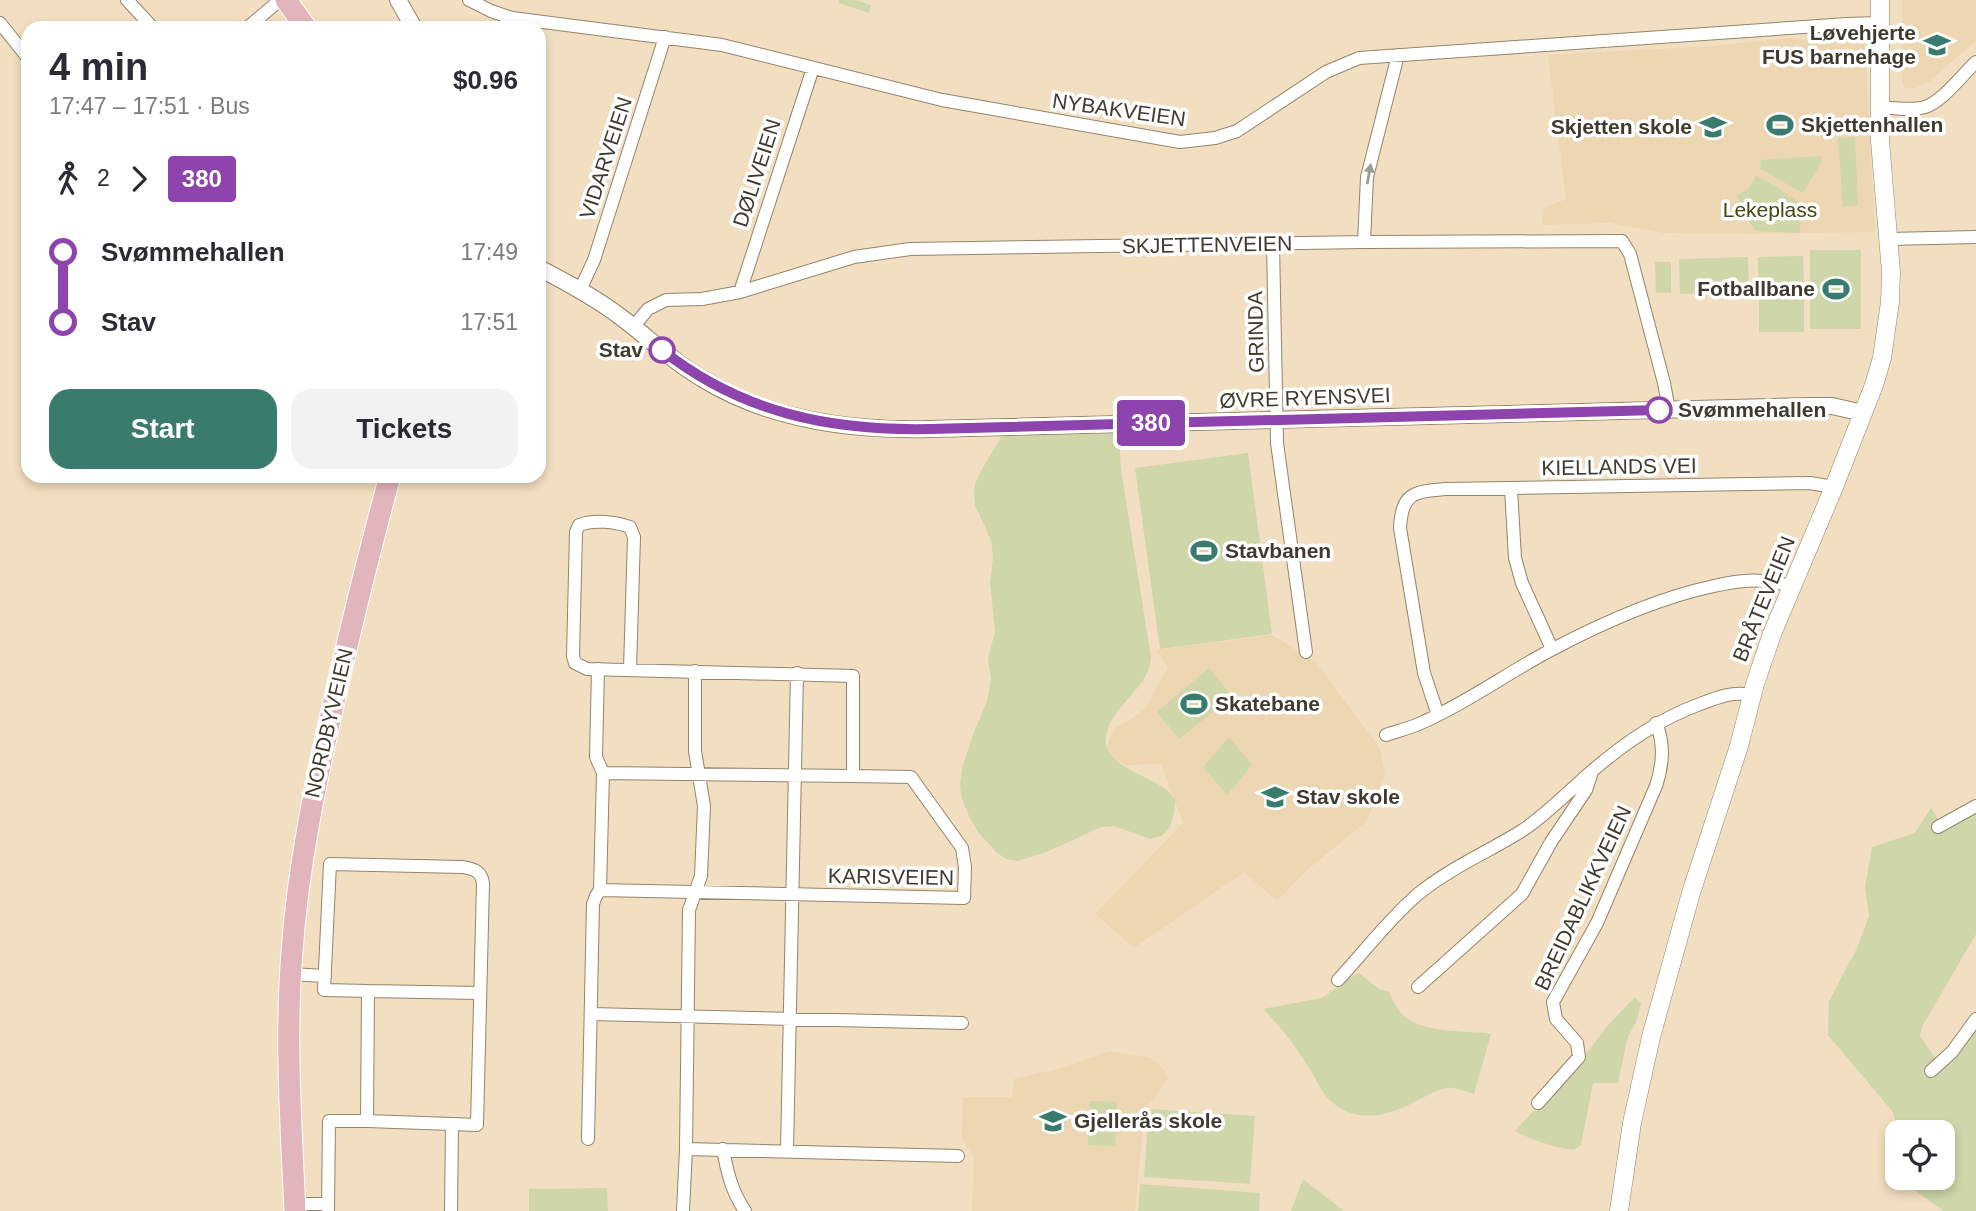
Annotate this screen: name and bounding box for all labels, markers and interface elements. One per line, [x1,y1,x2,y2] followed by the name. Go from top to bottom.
[1762,21,1916,68] place label: Løvehjerte FUS barnehage
[1922,30,1952,60] school or university icon: Løvehjerte FUS barnehage
[49,46,148,88] text: 4 min
[453,65,518,95] text: $0.96
[1051,89,1187,130] street label: NYBAKVEIEN
[49,93,250,119] text: 17:47 – 17:51 · Bus
[575,94,636,222] street label: VIDARVEIEN
[1765,110,1795,140] sports icon: Skjettenhallen
[1698,112,1728,142] school or university icon: Skjetten skole
[1801,113,1943,136] place label: Skjettenhallen
[1551,115,1692,138] place label: Skjetten skole
[728,116,785,230] street label: DØLIVEIEN
[49,160,87,198] icon: walk
[120,160,158,198] icon: forward
[1363,163,1374,185] one-way arrow
[97,165,110,191] text: 2
[182,165,222,192] text: 380
[1723,198,1817,221] park label: Lekeplass
[1122,232,1292,257] street label: SKJETTENVEIEN
[101,237,285,267] text: Svømmehallen
[460,239,518,265] text: 17:49
[1821,274,1851,304] sports icon: Fotballbane
[1697,277,1815,300] place label: Fotballbane
[1243,291,1268,373] street label: GRINDA
[101,307,156,337] text: Stav
[460,309,518,335] text: 17:51
[649,337,675,363] marker: Stav
[599,338,643,361] place label: Stav
[1219,383,1391,412] street label: ØVRE RYENSVEI
[49,389,277,469] button: Start
[291,389,518,469] button: Tickets
[1646,397,1672,423] marker: Svømmehallen
[1678,398,1826,421] place label: Svømmehallen
[1111,400,1191,446] line badge: 380
[1131,409,1171,436] text: 380
[1541,454,1697,479] street label: KIELLANDS VEI
[1728,533,1799,665] street label: BRÅTEVEIEN
[1189,536,1219,566] sports icon: Stavbanen
[1225,539,1331,562] place label: Stavbanen
[300,646,357,800] street label: NORDBYVEIEN
[1179,689,1209,719] sports icon: Skatebane
[1215,692,1320,715] place label: Skatebane
[1260,782,1290,812] school or university icon: Stav skole
[1296,785,1400,808] place label: Stav skole
[1530,802,1635,994] street label: BREIDABLIKKVEIEN
[828,864,954,889] street label: KARISVEIEN
[1038,1106,1068,1136] school or university icon: Gjellerås skole
[1074,1109,1222,1132] place label: Gjellerås skole
[1885,1120,1955,1190] map controls
[1885,1120,1955,1190] button: locate

